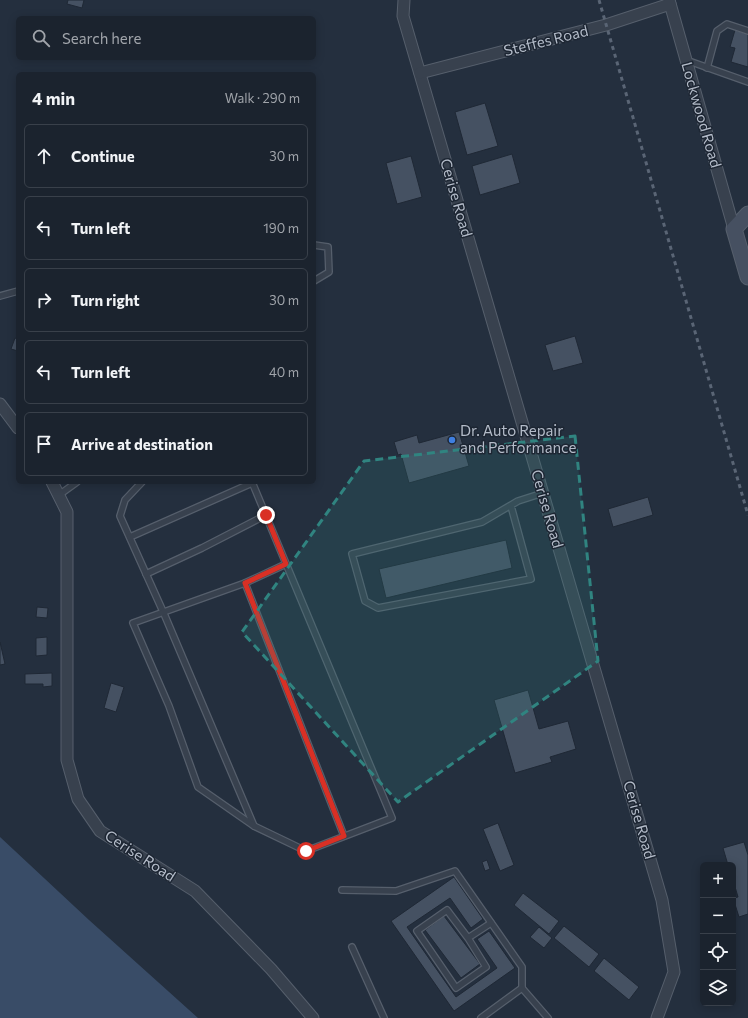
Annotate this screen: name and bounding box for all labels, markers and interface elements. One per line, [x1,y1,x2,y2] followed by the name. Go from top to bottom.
[16,16,316,60] search box
[502,21,590,59] street label: Steffes Road
[30,27,52,49] icon: search
[62,29,141,47] text: Search here
[678,60,726,170] street label: Lockwood Road
[32,88,75,109] text: 4 min
[225,90,300,106] text: Walk · 290 m
[33,145,55,167] icon: ahead
[71,147,135,165] text: Continue
[269,148,299,164] text: 30 m
[437,156,477,239] street label: Cerise Road
[33,217,55,239] icon: left
[71,219,130,237] text: Turn left
[263,220,299,236] text: 190 m
[33,289,55,311] icon: right
[71,291,140,309] text: Turn right
[269,292,299,308] text: 30 m
[33,361,55,383] icon: left
[71,363,130,381] text: Turn left
[269,364,299,380] text: 40 m
[460,421,576,456] place label: Dr. Auto Repair and Performance
[33,433,55,455] icon: arrive
[71,435,213,453] text: Arrive at destination
[447,435,457,445] marker: Dr. Auto Repair and Performance
[528,467,568,550] street label: Cerise Road
[257,506,275,524] route end
[620,778,660,861] street label: Cerise Road
[102,826,179,885] street label: Cerise Road
[297,842,315,860] route start
[700,862,736,1006] map controls
[700,862,736,898] button: +
[700,898,736,934] button: −
[700,934,736,970] button: locate
[700,970,736,1006] button: layers

